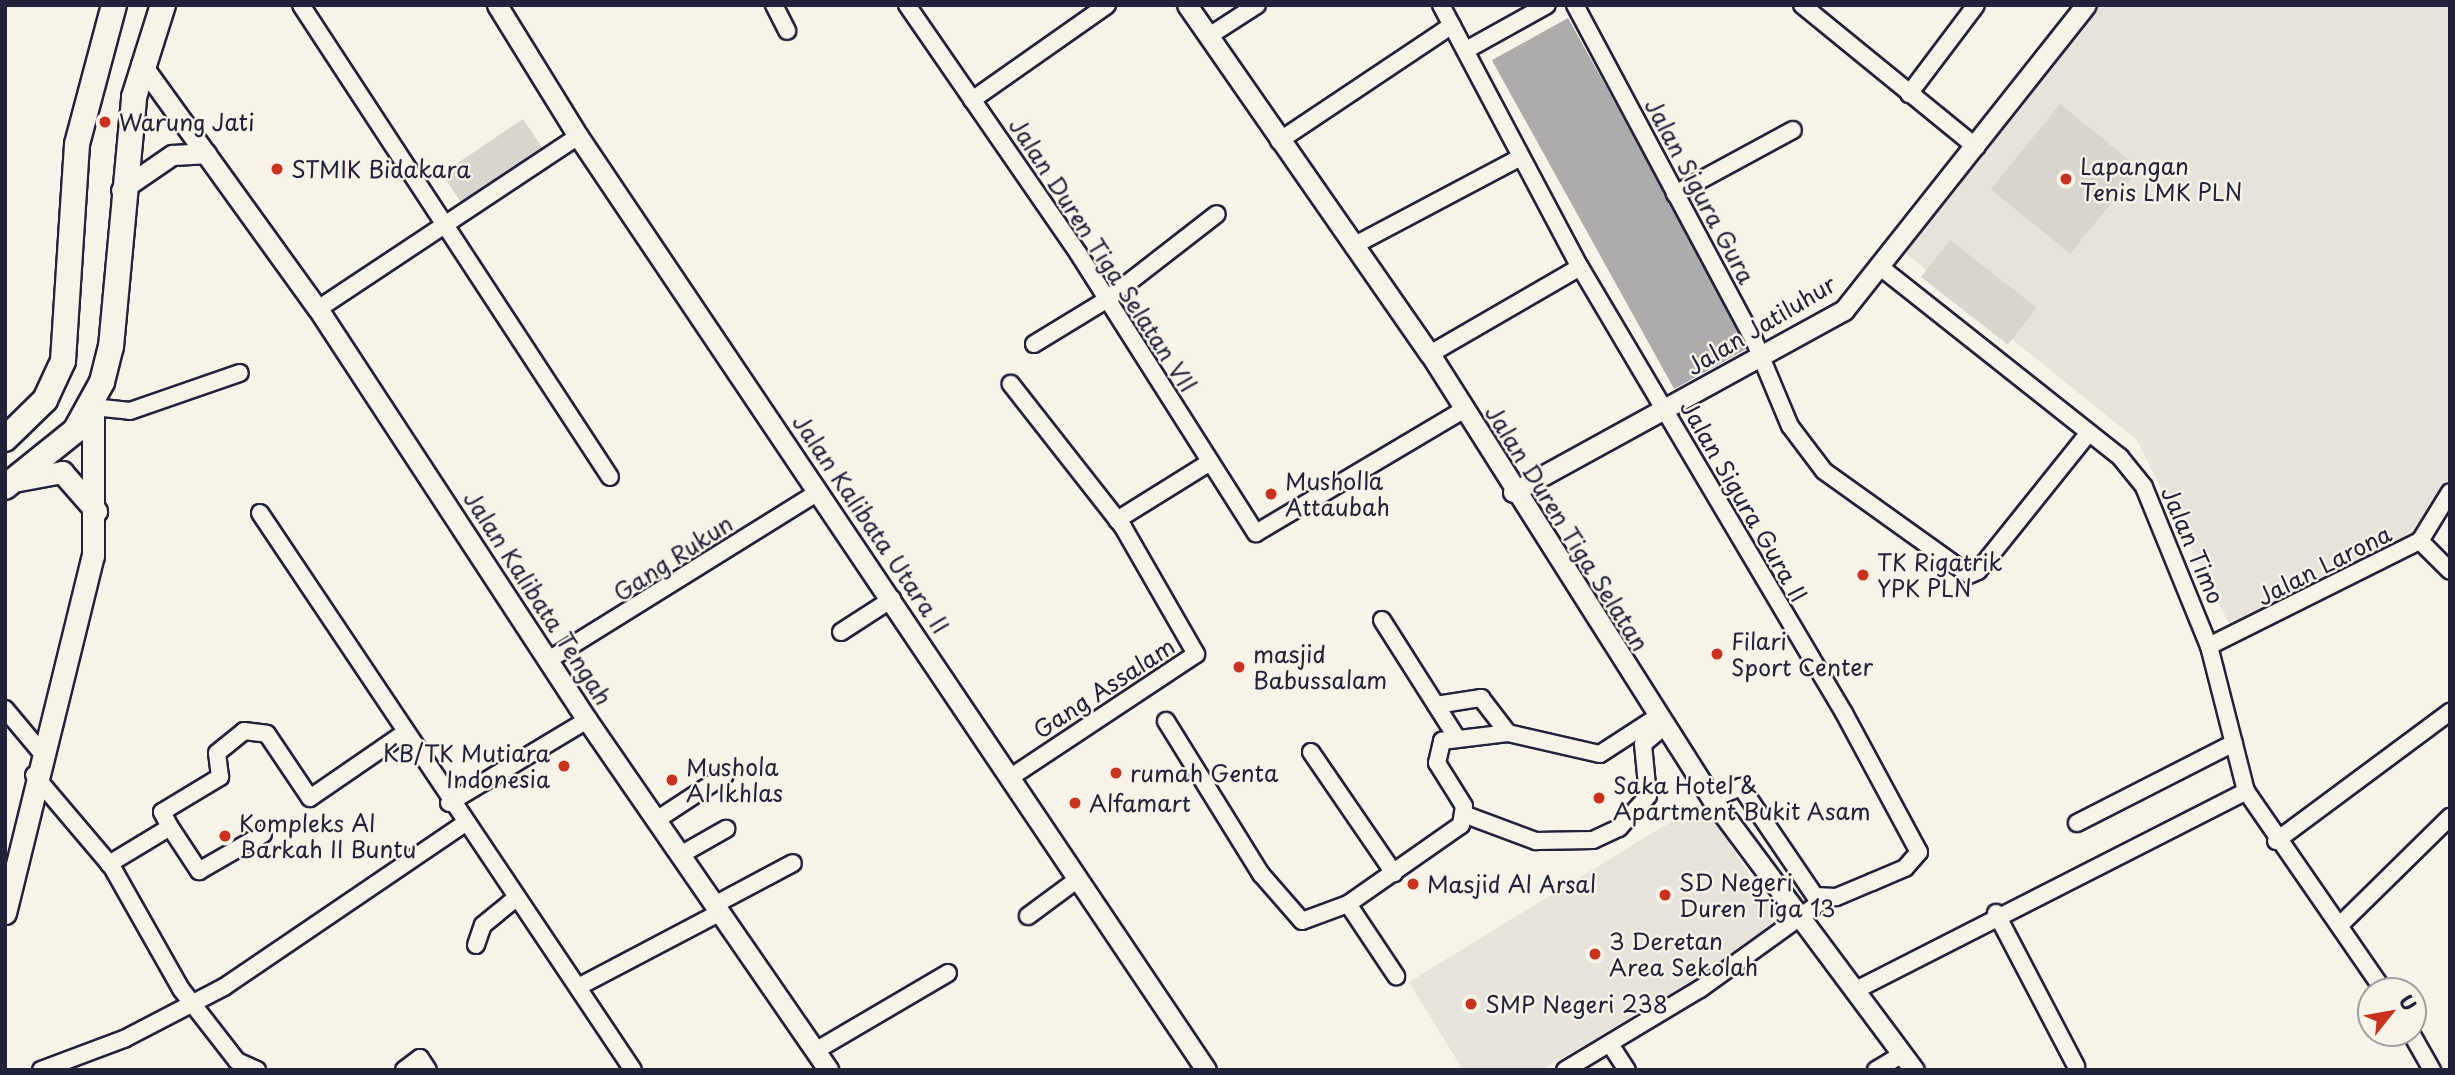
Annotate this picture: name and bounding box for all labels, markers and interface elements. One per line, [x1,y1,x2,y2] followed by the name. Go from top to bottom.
[1640,94,1760,288] street label: Jalan Sigura Gura
[119,108,257,136] place label: Warung Jati
[1003,112,1203,398] street label: Jalan Duren Tiga Selatan VII
[97,114,113,130] marker: Warung Jati
[2080,152,2246,206] place label: Lapangan Tenis LMK PLN
[291,155,474,183] place label: STMIK Bidakara
[269,161,285,177] marker: STMIK Bidakara
[2058,171,2074,187] marker: Lapangan Tenis LMK PLN
[1682,270,1840,380] street label: Jalan Jatiluhur
[1675,396,1813,606] street label: Jalan Sigura Gura II
[1479,399,1655,657] street label: Jalan Duren Tiga Selatan
[788,410,954,638] street label: Jalan Kalibata Utara II
[1285,467,1390,521] place label: Musholla Attaubah
[2156,482,2230,608] street label: Jalan Timo
[458,485,618,711] street label: Jalan Kalibata Tengah
[1263,486,1279,502] marker: Musholla Attaubah
[608,509,738,607] street label: Gang Rukun
[2252,519,2396,611] street label: Jalan Larona
[1877,548,2005,602] place label: TK Rigatrik YPK PLN
[1855,567,1871,583] marker: TK Rigatrik YPK PLN
[1731,627,1874,681] place label: Filari Sport Center
[1028,632,1180,744] street label: Gang Assalam
[1253,640,1387,694] place label: masjid Babussalam
[1709,646,1725,662] marker: Filari Sport Center
[1231,659,1247,675] marker: masjid Babussalam
[381,739,550,793] place label: KB/TK Mutiara Indonesia
[686,753,782,807] place label: Mushola Al Ikhlas
[556,758,572,774] marker: KB/TK Mutiara Indonesia
[1130,759,1278,787] place label: rumah Genta
[1108,765,1124,781] marker: rumah Genta
[1613,771,1872,825] place label: Saka Hotel & Apartment Bukit Asam
[664,772,680,788] marker: Mushola Al Ikhlas
[1089,789,1191,817] place label: Alfamart
[1591,790,1607,806] marker: Saka Hotel & Apartment Bukit Asam
[1067,795,1083,811] marker: Alfamart
[239,809,418,863] place label: Kompleks Al Barkah II Buntu
[217,828,233,844] marker: Kompleks Al Barkah II Buntu
[1679,868,1837,922] place label: SD Negeri Duren Tiga 13
[1427,870,1598,898] place label: Masjid Al Arsal
[1405,876,1421,892] marker: Masjid Al Arsal
[1657,887,1673,903] marker: SD Negeri Duren Tiga 13
[1609,927,1759,981] place label: 3 Deretan Area Sekolah
[1587,946,1603,962] marker: 3 Deretan Area Sekolah
[2357,977,2427,1047] north arrow
[2393,989,2424,1016] text: U
[1485,990,1669,1018] place label: SMP Negeri 238
[1463,996,1479,1012] marker: SMP Negeri 238

